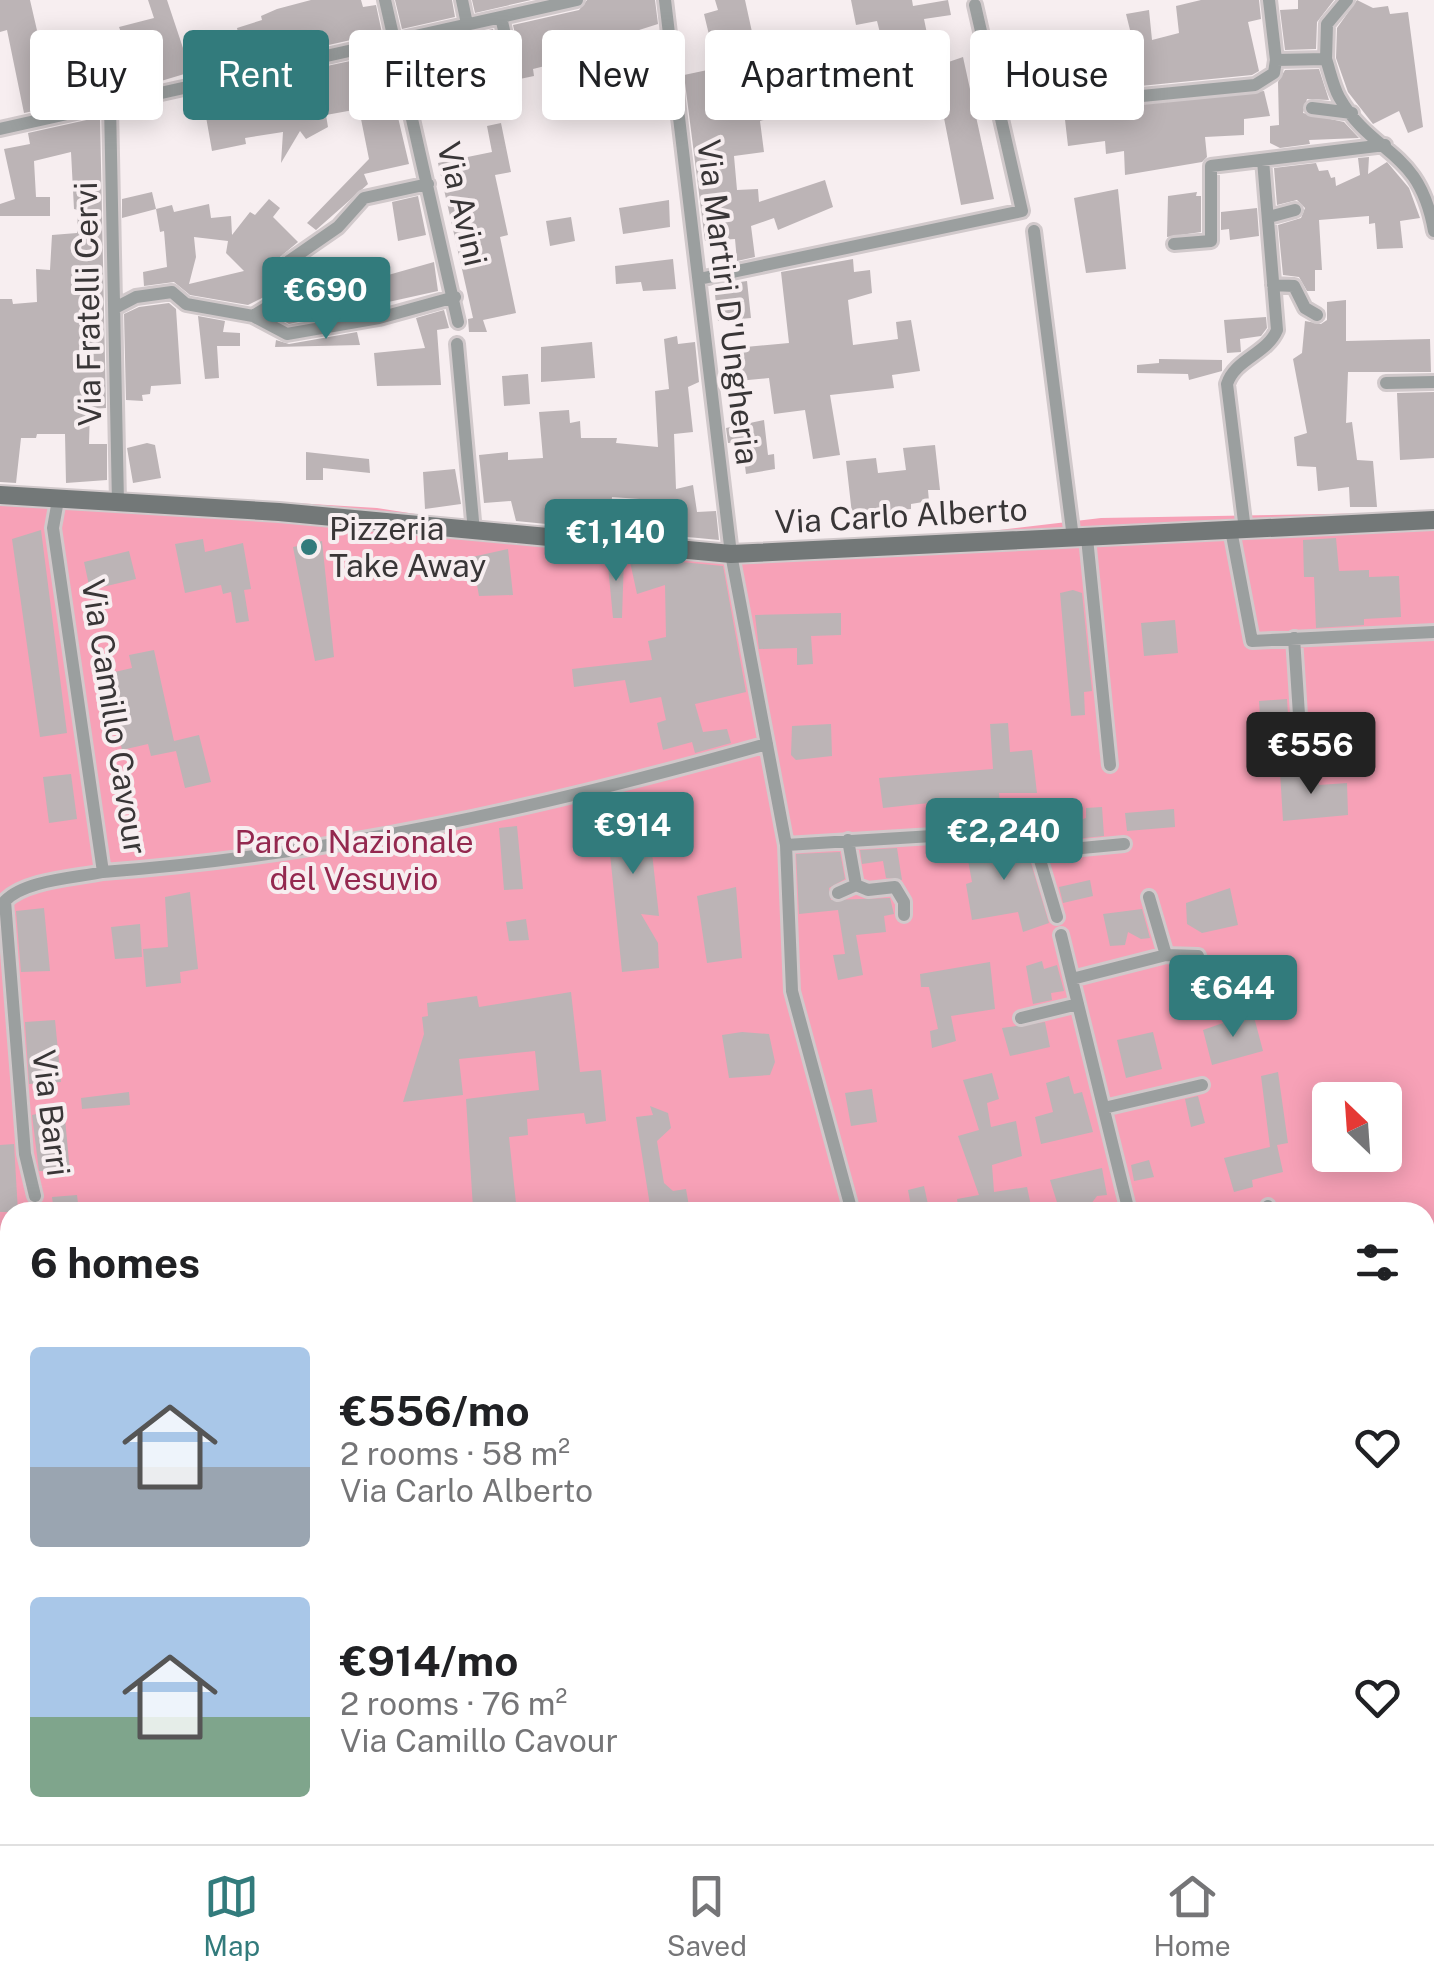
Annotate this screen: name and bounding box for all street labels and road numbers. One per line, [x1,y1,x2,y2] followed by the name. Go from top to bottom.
[690,137,767,467] street label: Via Martiri D'Ungheria
[430,138,495,270] street label: Via Avini
[67,181,108,427] street label: Via Fratelli Cervi
[774,490,1028,541] street label: Via Carlo Alberto
[74,577,155,857] street label: Via Camillo Cavour
[25,1048,78,1178] street label: Via Barri

